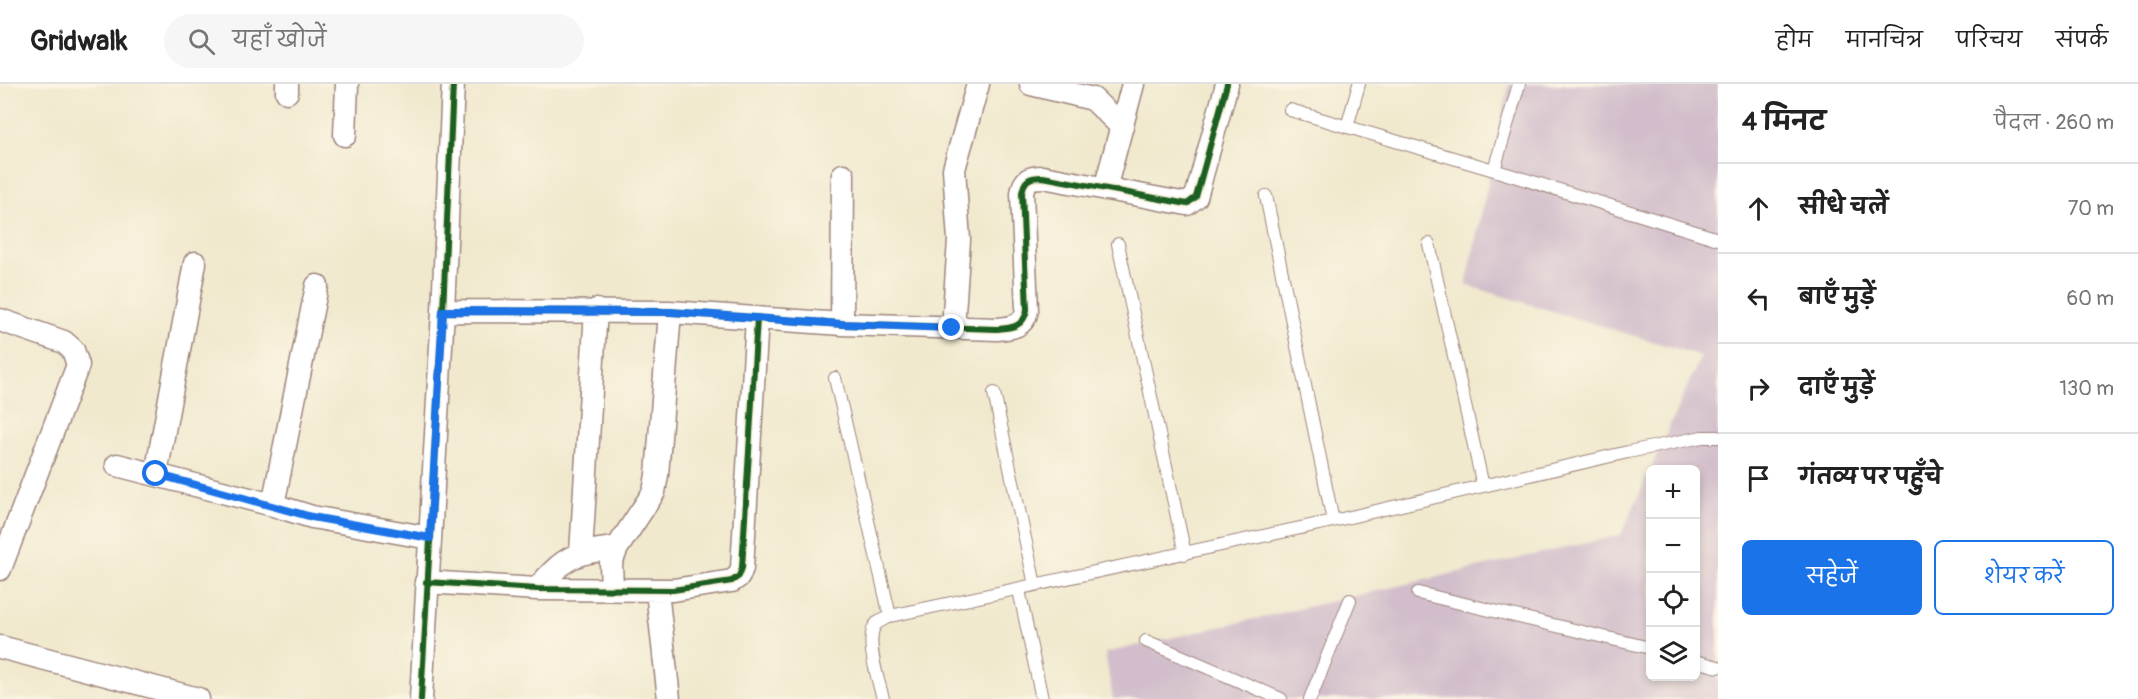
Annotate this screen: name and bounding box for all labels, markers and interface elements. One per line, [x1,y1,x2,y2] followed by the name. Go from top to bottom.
[164,14,584,68] search box
[30,24,128,59] text: Gridwalk
[185,25,218,58] icon: search
[233,26,326,54] text: यहाँ खोजें
[1776,27,1813,54] text: होम
[1846,27,1923,54] text: मानचित्र
[1956,27,2022,54] text: परिचय
[2055,27,2108,54] text: संपर्क
[1742,106,1826,138] text: 4 मिनट
[1994,110,2114,135] text: पैदल · 260 m
[1742,192,1775,225] icon: ahead
[1799,193,1888,221] text: सीधे चलें
[2068,196,2114,221] text: 70 m
[1742,282,1775,315] icon: left
[1799,283,1875,311] text: बाएँ मुड़ें
[2067,286,2114,311] text: 60 m
[938,314,964,340] route end
[1742,372,1775,405] icon: right
[1799,373,1875,401] text: दाएँ मुड़ें
[2059,376,2114,401] text: 130 m
[142,460,168,486] route start
[1742,462,1775,495] icon: arrive
[1799,463,1942,491] text: गंतव्य पर पहुँचे
[1646,465,1700,681] map controls
[1646,465,1700,519] button: +
[1646,519,1700,573] button: −
[1742,540,1922,615] button: सहेजें
[1934,540,2114,615] button: शेयर करें
[1646,573,1700,627] button: locate
[1646,627,1700,681] button: layers

